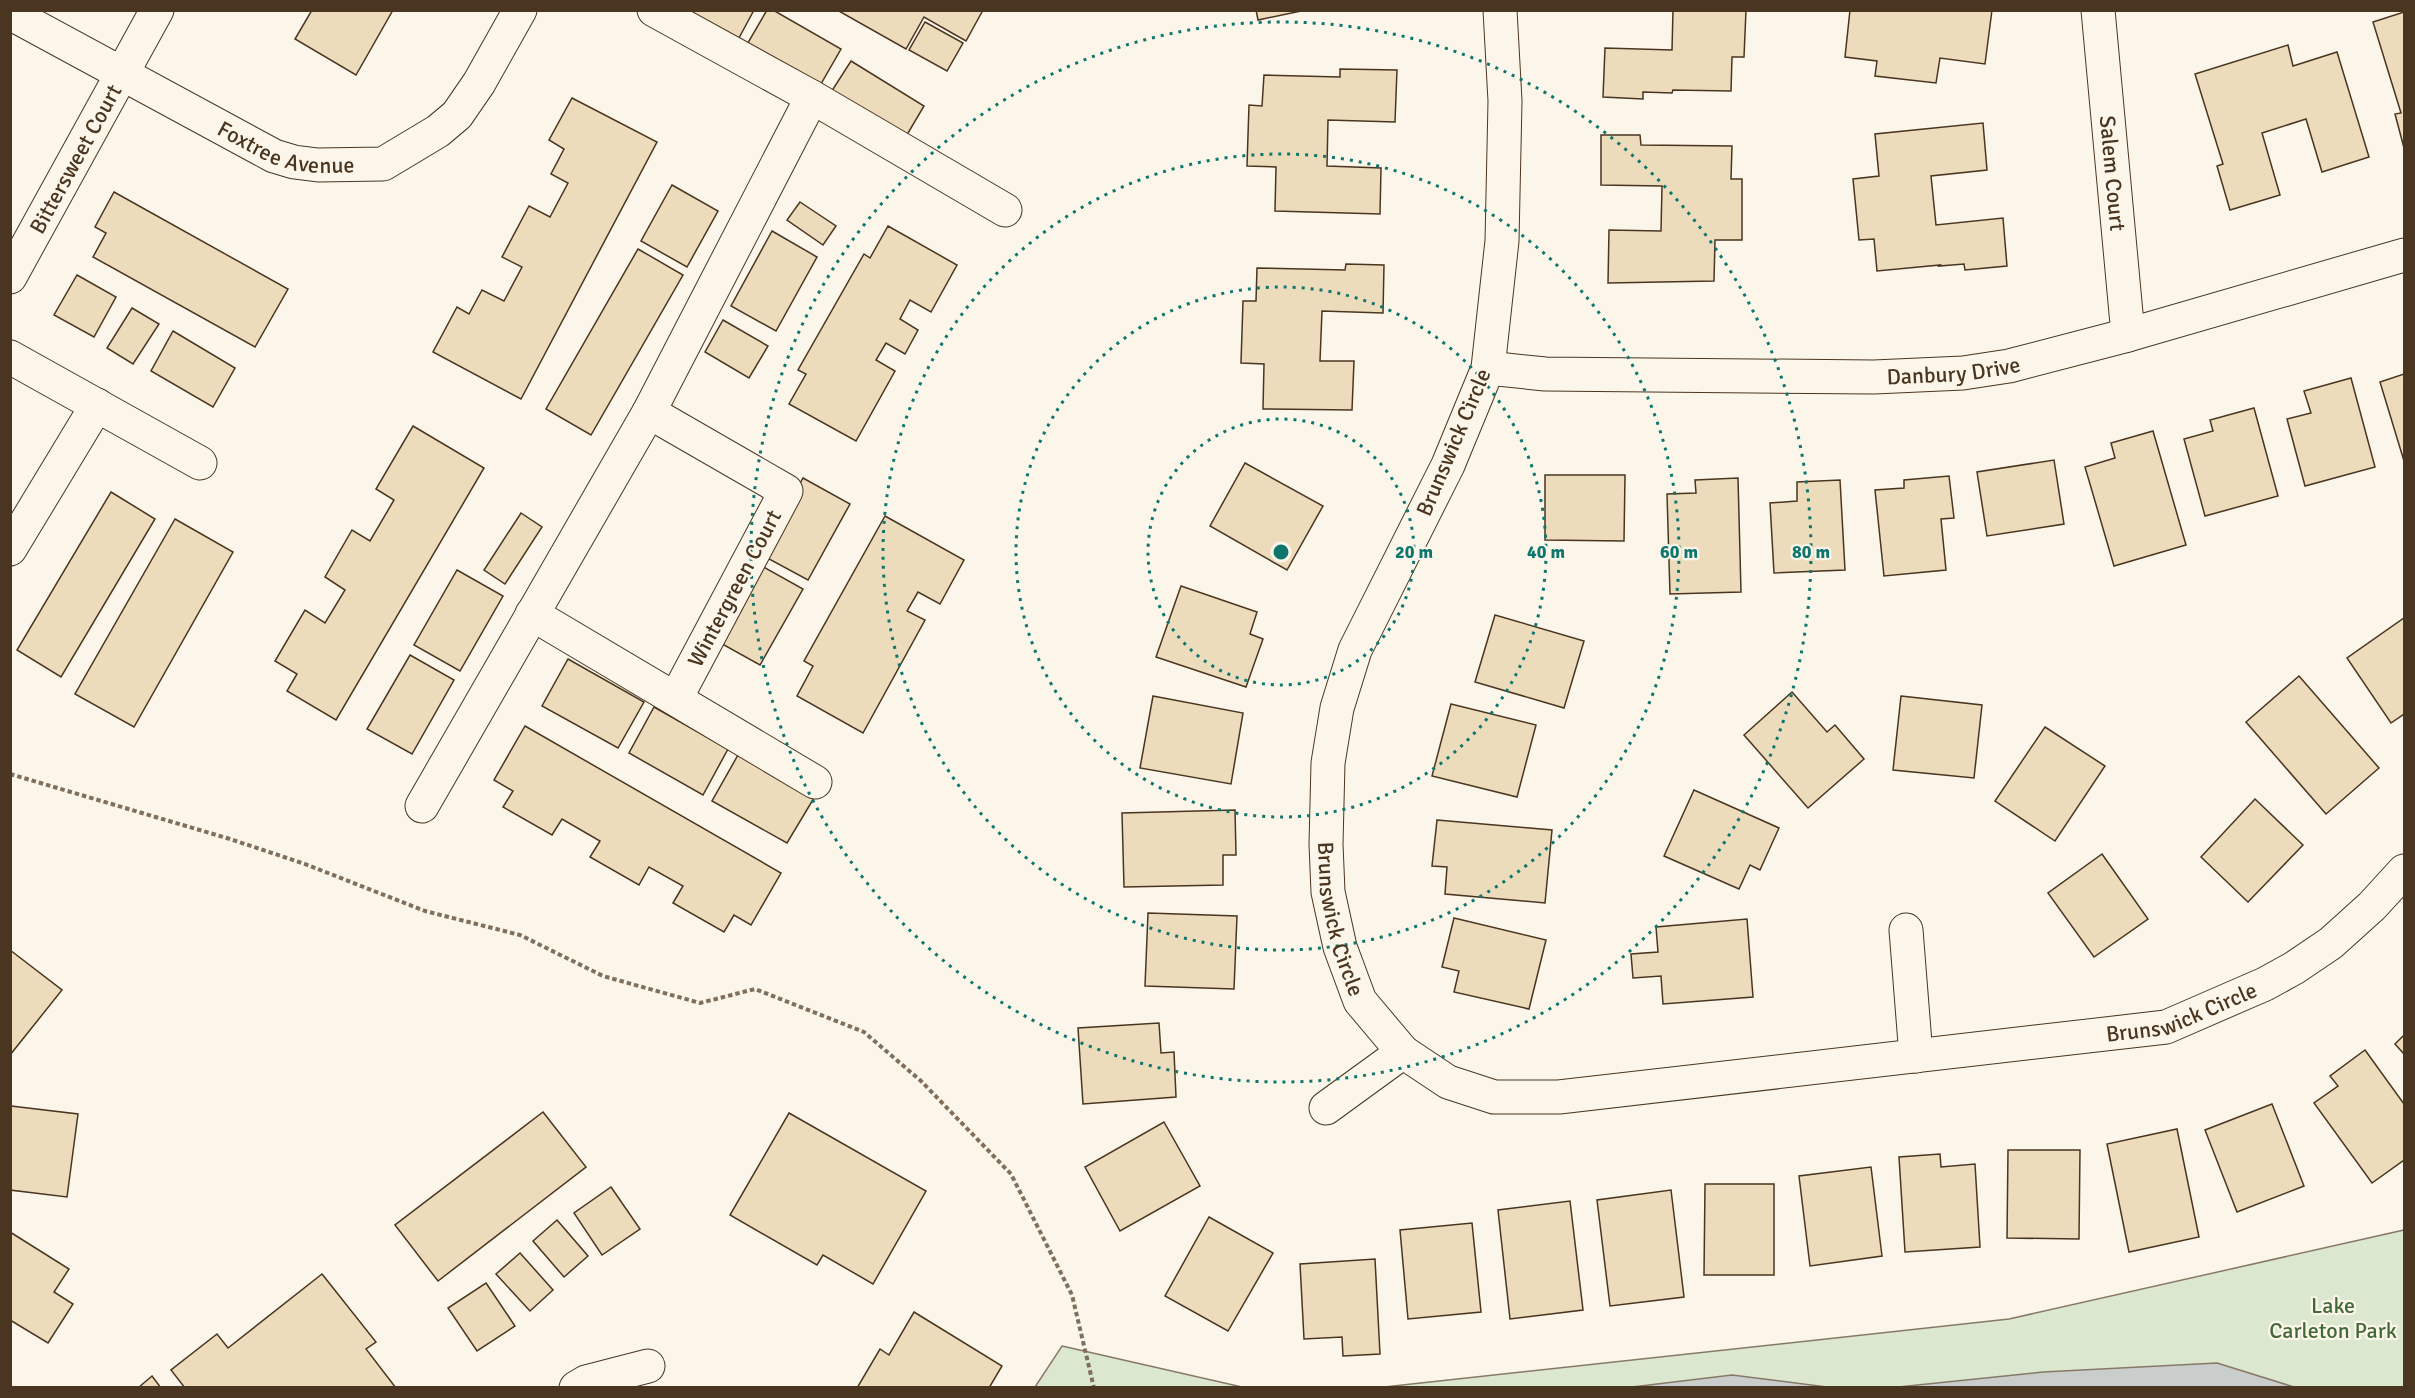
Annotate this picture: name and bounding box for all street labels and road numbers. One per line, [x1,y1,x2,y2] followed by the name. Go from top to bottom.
[24,79,128,238] street label: Bittersweet Court
[2094,114,2131,233] street label: Salem Court
[213,115,355,179] street label: Foxtree Avenue
[1886,351,2023,390] street label: Danbury Drive
[1410,364,1497,520] street label: Brunswick Circle
[682,505,787,671] street label: Wintergreen Court
[1312,841,1370,1000] street label: Brunswick Circle
[2104,976,2261,1048] street label: Brunswick Circle

